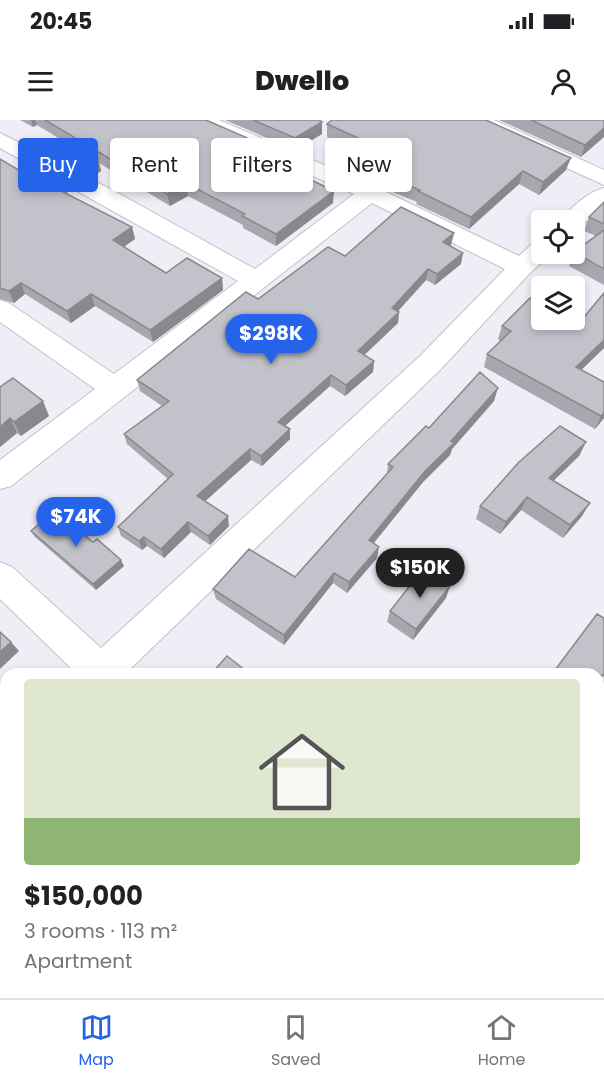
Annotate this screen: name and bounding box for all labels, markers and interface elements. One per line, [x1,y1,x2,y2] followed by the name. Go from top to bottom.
[30,6,92,37] text: 20:45
[255,62,349,99] text: Dwello
[24,65,57,98] icon: menu
[547,65,580,98] icon: person
[18,138,98,192] chip: Buy
[110,138,199,192] chip: Rent
[211,138,313,192] chip: Filters
[325,138,412,192] chip: New
[531,210,585,330] map controls
[531,210,585,264] button: locate
[531,276,585,330] button: layers
[229,314,313,365] pin: $298K
[239,319,303,347] text: $298K
[40,497,112,548] pin: $74K
[50,502,102,530] text: $74K
[378,548,462,599] pin: $150K
[390,553,450,581] text: $150K
[248,718,356,826] icon: home
[24,878,143,914] text: $150,000
[24,917,177,945] text: 3 rooms · 113 m²
[24,947,132,975] text: Apartment
[78,1011,114,1072] tab: Map
[271,1011,321,1072] tab: Saved
[478,1011,525,1072] tab: Home

